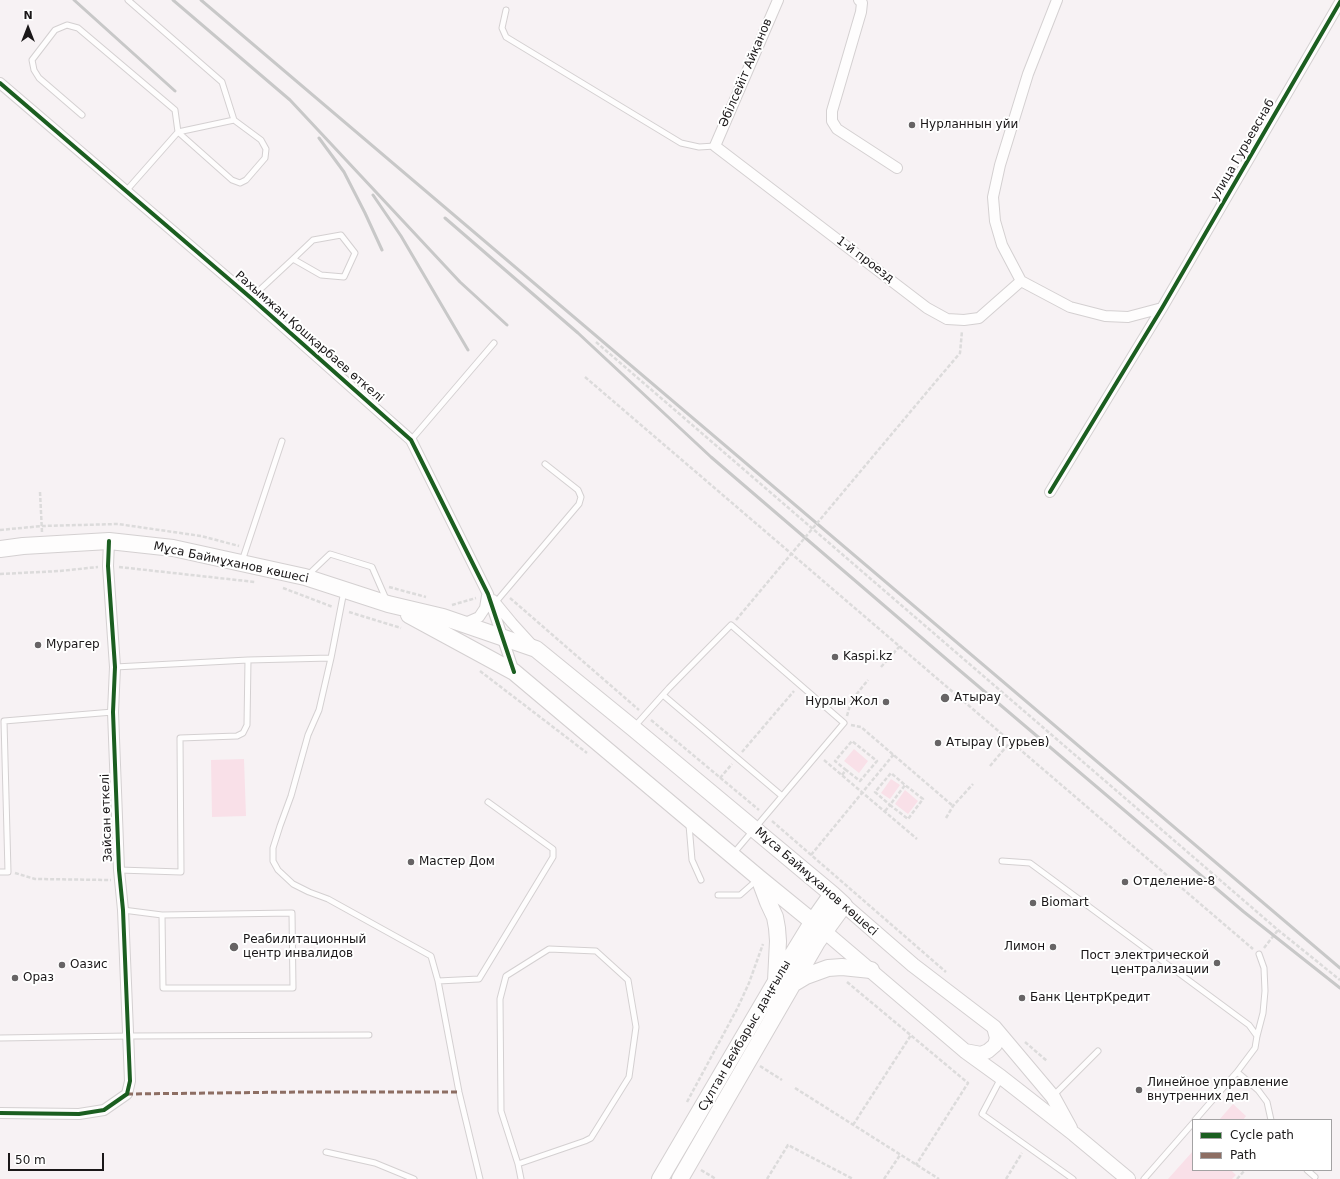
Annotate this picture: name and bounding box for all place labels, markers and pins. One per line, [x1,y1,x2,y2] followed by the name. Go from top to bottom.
[920,118,1018,132] place label: Нурланнын уйи
[907,120,917,130] marker: Нурланнын уйи
[46,638,100,652] place label: Мурагер
[33,640,43,650] marker: Мурагер
[843,650,892,664] place label: Kaspi.kz
[830,652,840,662] marker: Kaspi.kz
[954,691,1001,705] place label: Атырау
[939,692,951,704] marker: Атырау
[805,695,878,709] place label: Нурлы Жол
[881,697,891,707] marker: Нурлы Жол
[946,736,1049,750] place label: Атырау (Гурьев)
[933,738,943,748] marker: Атырау (Гурьев)
[419,855,495,869] place label: Мастер Дом
[406,857,416,867] marker: Мастер Дом
[1133,875,1215,889] place label: Отделение-8
[1120,877,1130,887] marker: Отделение-8
[1041,896,1089,910] place label: Biomart
[1028,898,1038,908] marker: Biomart
[243,933,366,961] place label: Реабилитационный центр инвалидов
[1004,940,1045,954] place label: Лимон
[228,941,240,953] marker: Реабилитационный центр инвалидов
[1048,942,1058,952] marker: Лимон
[1080,949,1209,977] place label: Пост электрической централизации
[70,958,108,972] place label: Оазис
[1212,958,1222,968] marker: Пост электрической централизации
[57,960,67,970] marker: Оазис
[23,971,54,985] place label: Ораз
[10,973,20,983] marker: Ораз
[1030,991,1150,1005] place label: Банк ЦентрКредит
[1017,993,1027,1003] marker: Банк ЦентрКредит
[1147,1076,1288,1104] place label: Линейное управление внутренних дел
[1134,1085,1144,1095] marker: Линейное управление внутренних дел

